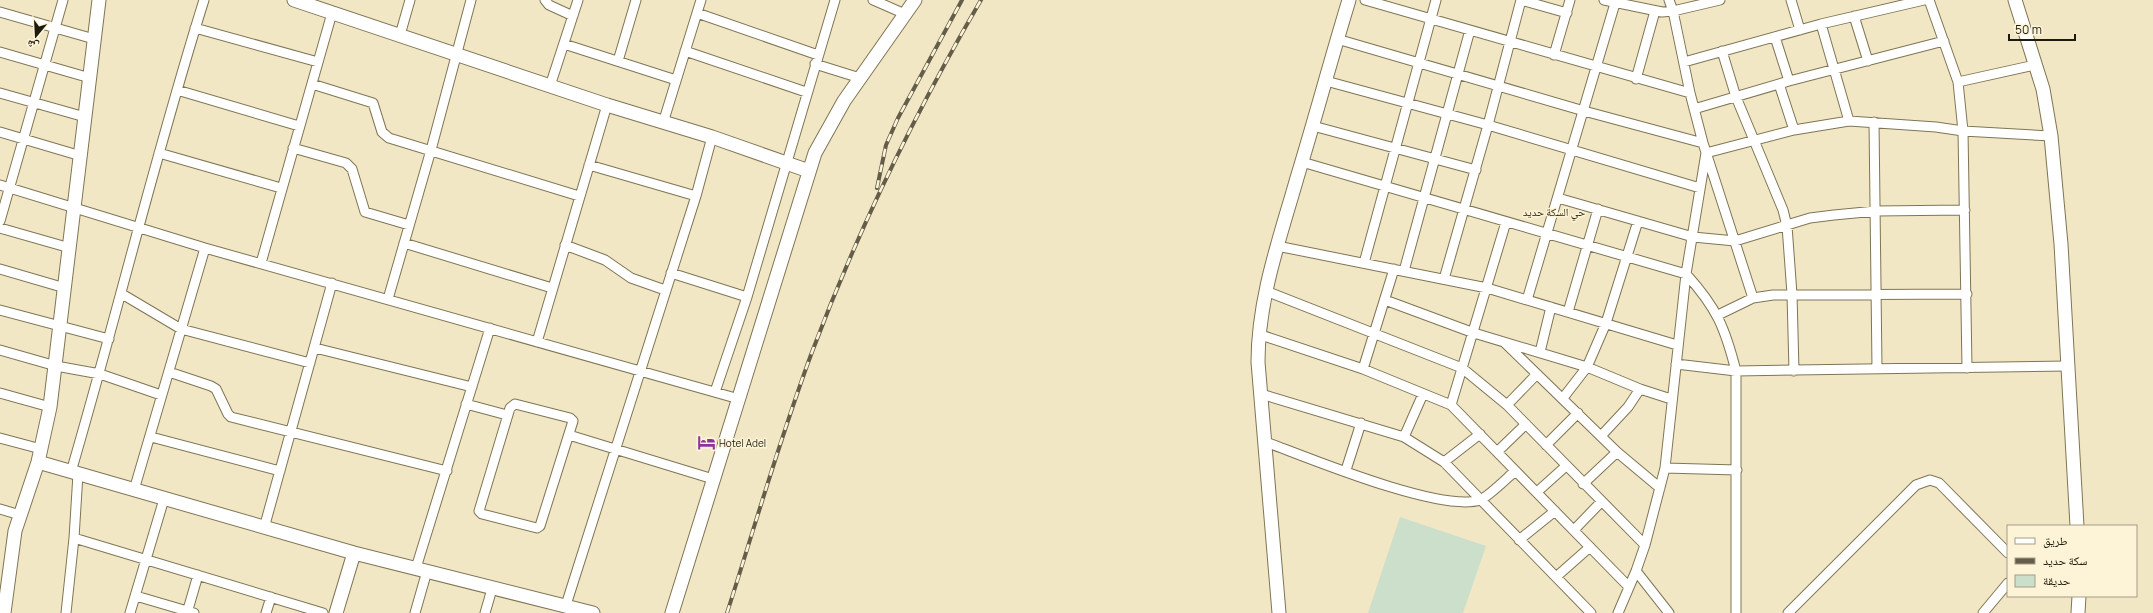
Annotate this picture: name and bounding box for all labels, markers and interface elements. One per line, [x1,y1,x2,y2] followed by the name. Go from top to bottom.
[16,16,56,56] north arrow
[2009,16,2075,42] scale bar
[2015,21,2042,38] text: 50 m
[25,36,41,55] text: ش
[1523,204,1585,221] district label: حي السكة حديد
[696,433,716,453] hotel icon: Hotel Adel
[719,436,766,450] place label: Hotel Adel
[2007,525,2137,597] legend
[2043,532,2068,549] text: طريق
[2043,552,2087,569] text: سكة حديد
[2043,572,2071,589] text: حديقة

